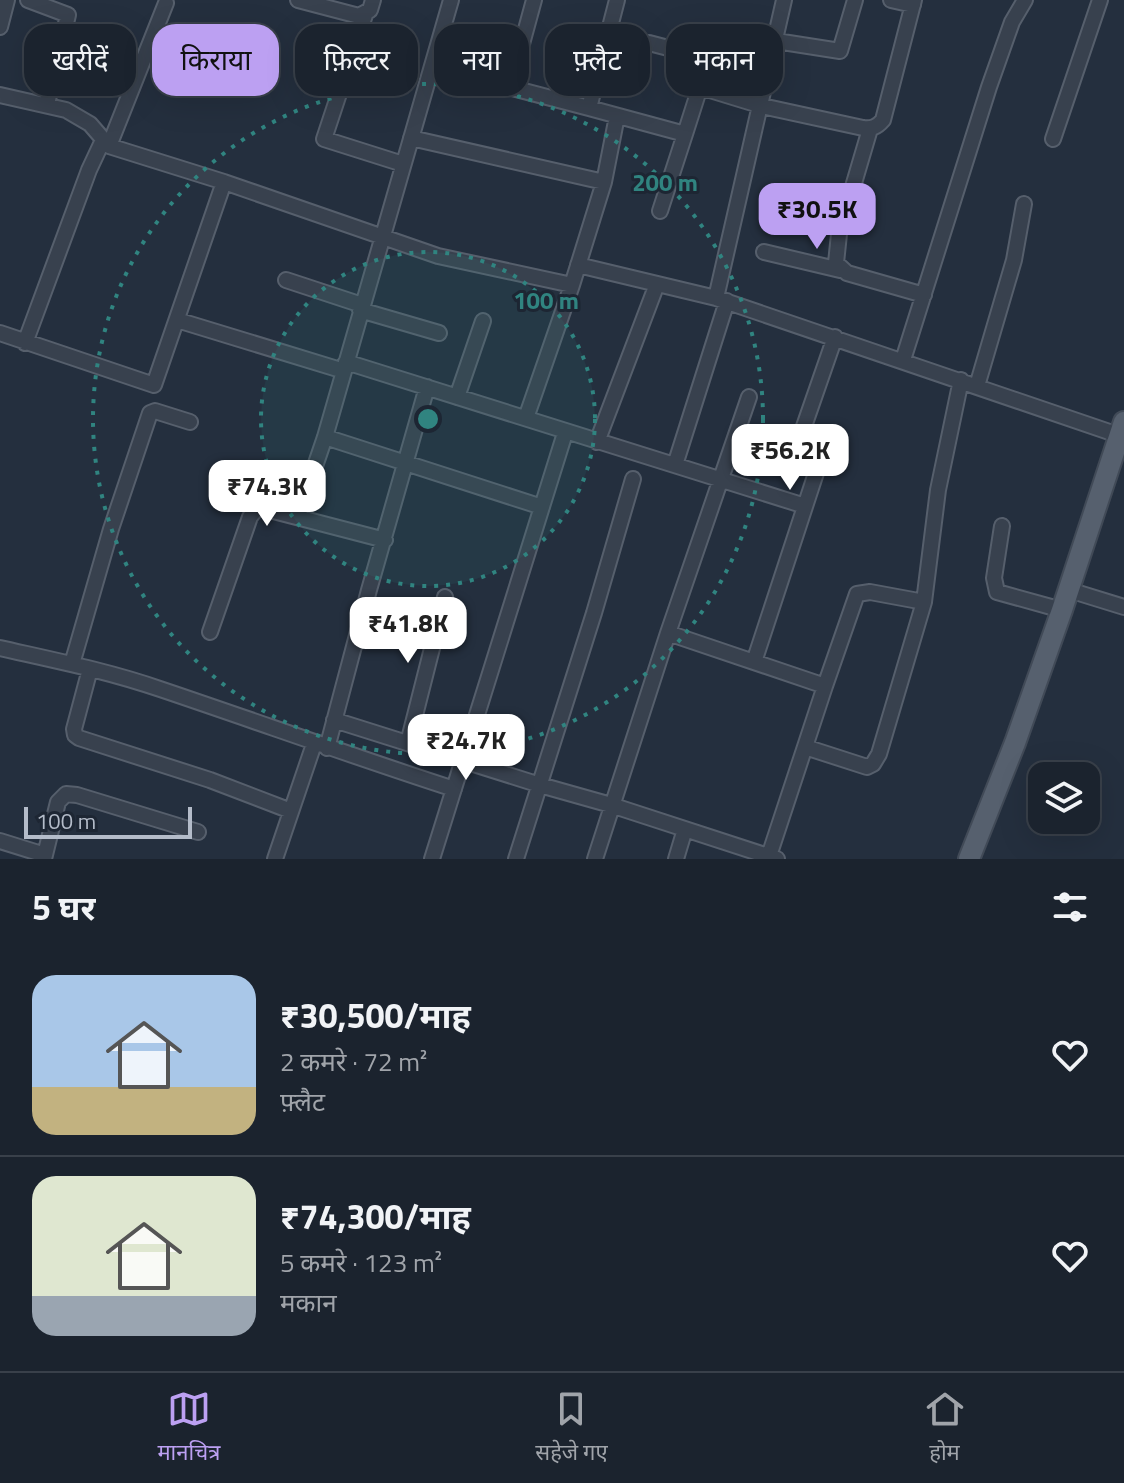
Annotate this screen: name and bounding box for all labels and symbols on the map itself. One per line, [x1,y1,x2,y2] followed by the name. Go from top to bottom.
[632,164,698,200] text: 200 m
[752,183,882,251] pin: ₹30.5K
[513,282,579,318] text: 100 m
[414,405,442,433] centre of rings
[725,424,855,492] pin: ₹56.2K
[202,460,332,528] pin: ₹74.3K
[343,597,473,665] pin: ₹41.8K
[401,714,531,782] pin: ₹24.7K
[24,803,192,839] scale bar

